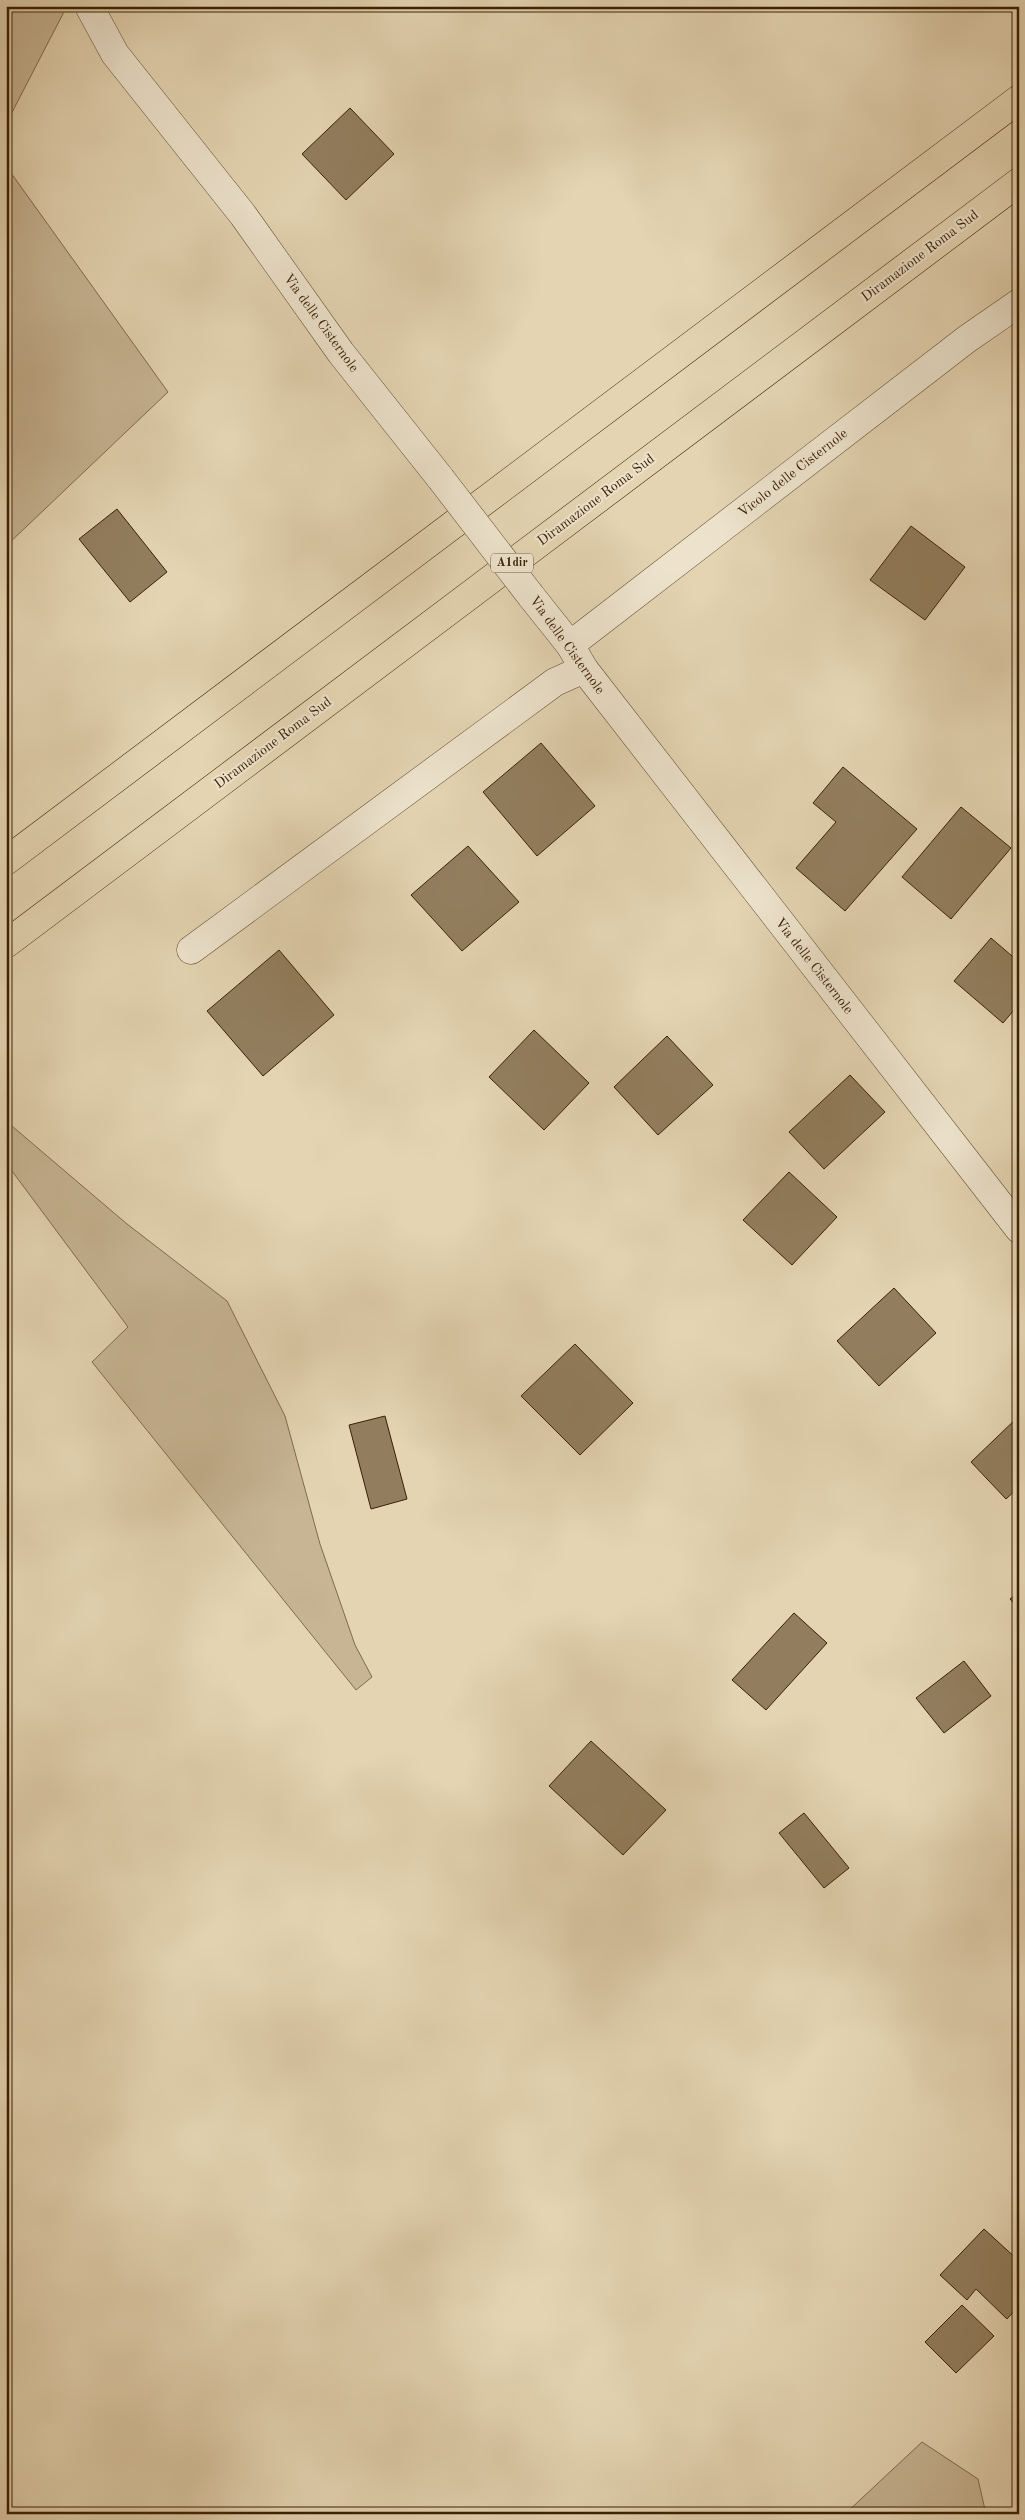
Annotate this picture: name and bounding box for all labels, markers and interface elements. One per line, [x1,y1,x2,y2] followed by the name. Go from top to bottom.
[859,208,981,304] street label: Diramazione Roma Sud
[281,271,361,375] street label: Via delle Cisternole
[736,426,850,520] street label: Vicolo delle Cisternole
[535,452,657,548] street label: Diramazione Roma Sud
[491,554,533,572] road number: A1dir
[527,593,607,697] street label: Via delle Cisternole
[212,695,334,791] street label: Diramazione Roma Sud
[772,915,856,1017] street label: Via delle Cisternole

